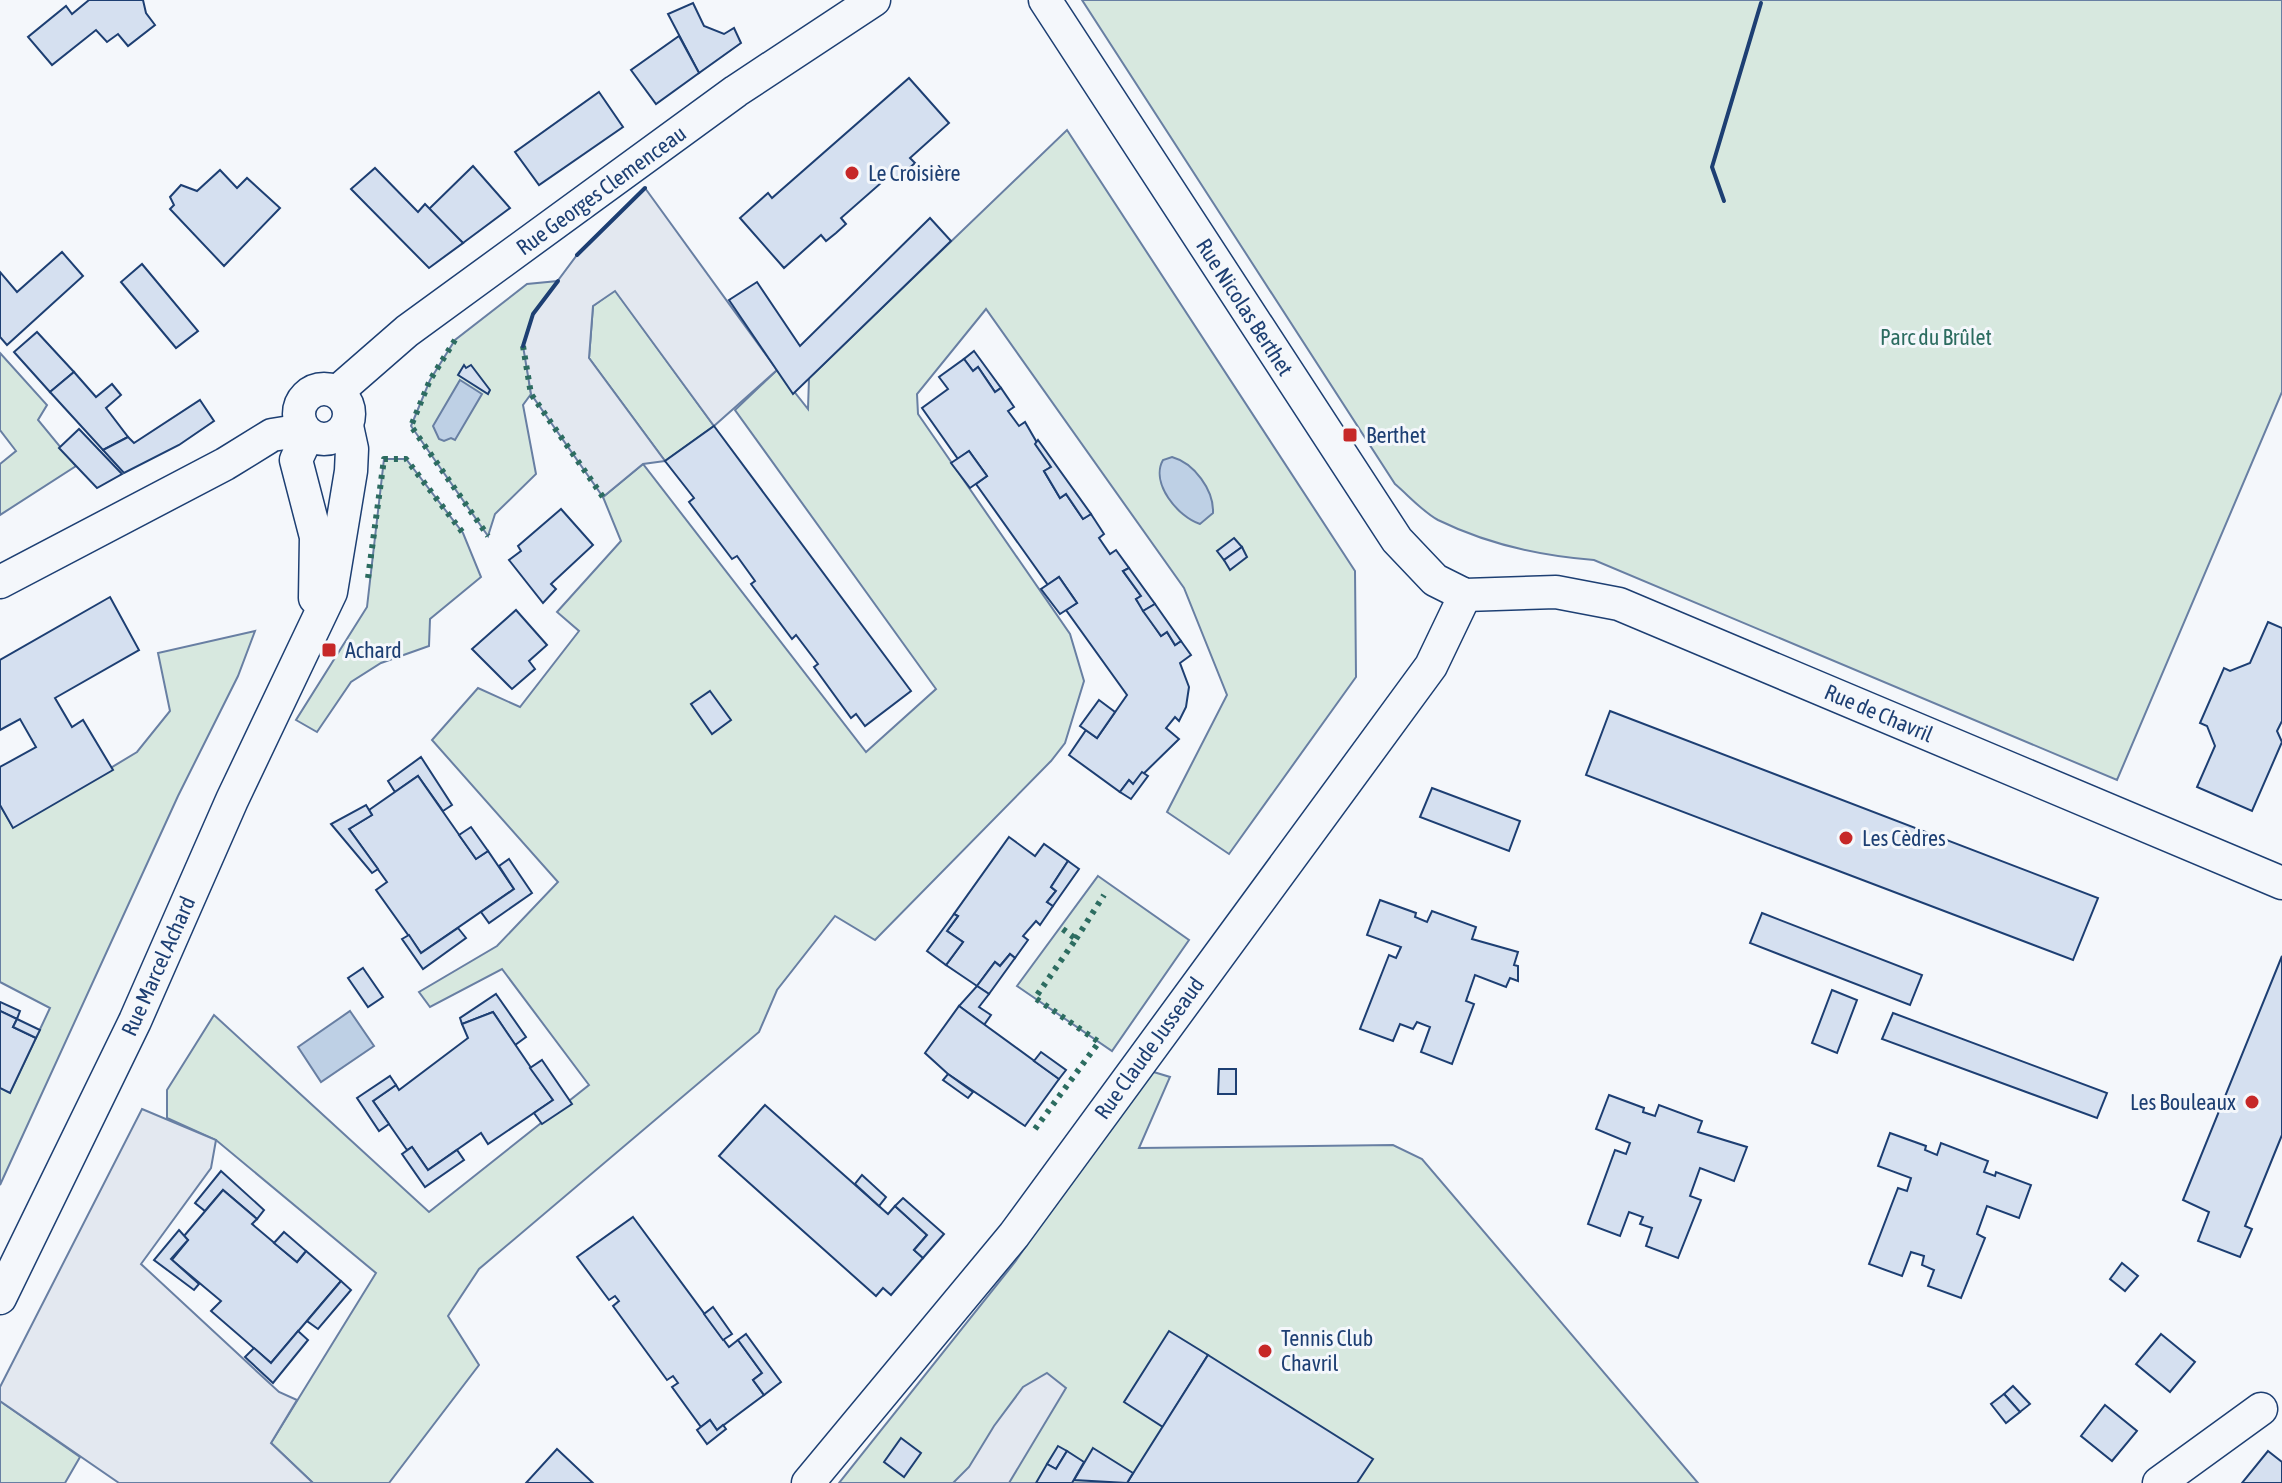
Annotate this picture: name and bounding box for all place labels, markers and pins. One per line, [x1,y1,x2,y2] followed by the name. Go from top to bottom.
[868,160,961,186] place label: Le Croisière
[843,164,861,182] marker: Le Croisière
[1366,422,1426,448] place label: Berthet
[1341,426,1359,444] marker: Berthet
[345,637,402,663] place label: Achard
[320,641,338,659] marker: Achard
[1862,825,1946,851] place label: Les Cèdres
[1837,829,1855,847] marker: Les Cèdres
[2130,1089,2236,1115] place label: Les Bouleaux
[2243,1093,2261,1111] marker: Les Bouleaux
[1281,1325,1373,1376] place label: Tennis Club Chavril
[1256,1342,1274,1360] marker: Tennis Club Chavril

